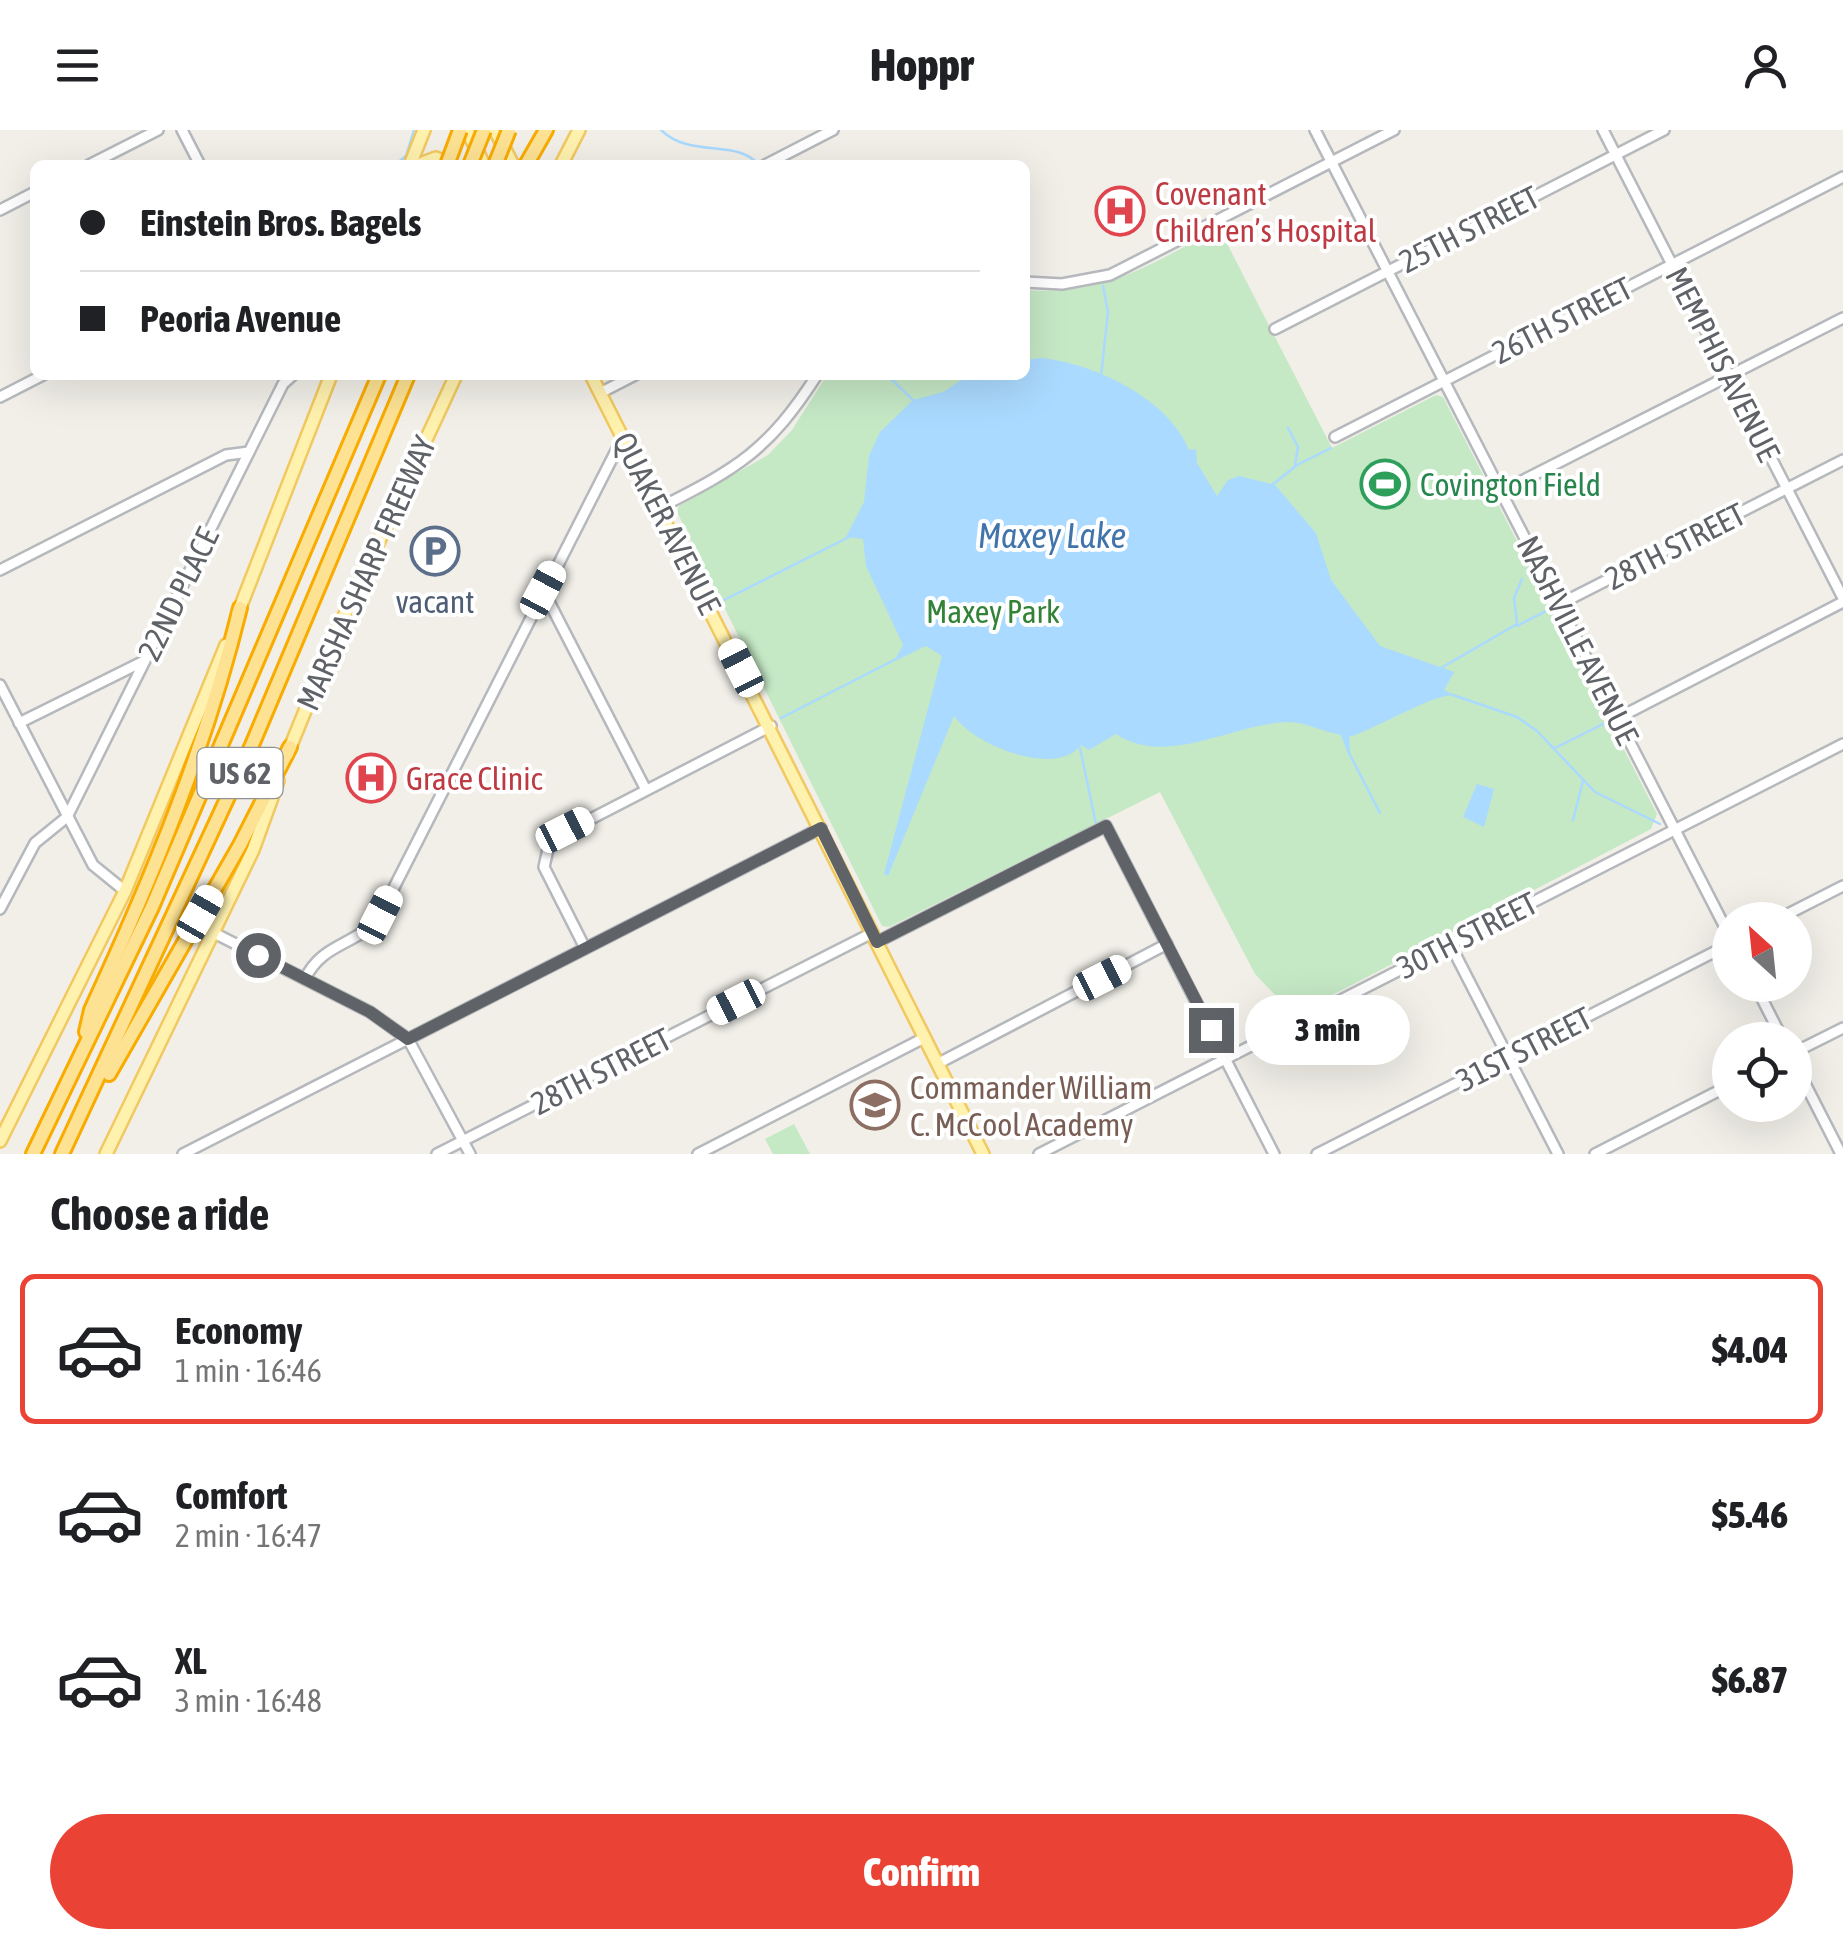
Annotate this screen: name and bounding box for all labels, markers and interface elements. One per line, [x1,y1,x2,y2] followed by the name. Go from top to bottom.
[50,38,105,93] icon: menu
[1738,38,1793,93] icon: person
[870,39,973,91] text: Hoppr
[1155,175,1377,249] place label: Covenant Children’s Hospital
[1393,178,1545,280] street label: 25TH STREET
[1094,185,1146,237] hospital icon: Covenant Children’s Hospital
[140,201,421,244] text: Einstein Bros. Bagels
[1658,261,1788,467] street label: MEMPHIS AVENUE
[1486,269,1638,371] street label: 26TH STREET
[140,297,341,340] text: Peoria Avenue
[605,426,729,620] street label: QUAKER AVENUE
[289,430,443,716] street label: MARSHA SHARP FREEWAY
[1359,458,1411,510] sports icon: Covington Field
[1420,466,1601,503] place label: Covington Field
[1599,495,1751,597] street label: 28TH STREET
[978,515,1126,555] water label: Maxey Lake
[130,521,226,666] street label: 22ND PLACE
[409,525,461,577] parking icon: vacant
[1510,530,1647,751] street label: NASHVILLE AVENUE
[516,556,570,624] car
[395,583,475,620] place label: vacant
[926,593,1060,630] park label: Maxey Park
[714,634,768,702] car
[198,748,282,798] road number: US 62
[345,752,397,804] hospital icon: Grace Clinic
[406,760,543,797] place label: Grace Clinic
[531,803,599,857] car
[172,881,228,947] car
[353,881,407,949] car
[1391,884,1543,986] street label: 30TH STREET
[1712,902,1812,1002] north arrow
[1712,902,1812,1122] map controls
[236,933,281,978] route start
[1068,951,1136,1005] car
[702,975,770,1029] car
[1246,995,1411,1065] callout: 3 min
[1450,999,1598,1099] street label: 31ST STREET
[1189,1008,1234,1053] route end
[1295,1011,1360,1048] text: 3 min
[525,1020,677,1122] street label: 28TH STREET
[1712,1022,1812,1122] button: locate
[910,1069,1152,1143] place label: Commander William C. McCool Academy
[849,1079,901,1131] school or university icon: Commander William C. McCool Academy
[50,1188,269,1240] text: Choose a ride
[55,1304,145,1394] icon: car
[175,1309,302,1352] text: Economy
[1712,1328,1788,1371] text: $4.04
[175,1352,322,1389] text: 1 min · 16:46
[55,1469,145,1559] icon: car
[175,1474,287,1517] text: Comfort
[1712,1493,1788,1536] text: $5.46
[175,1517,322,1554] text: 2 min · 16:47
[55,1634,145,1724] icon: car
[175,1639,207,1682] text: XL
[1712,1658,1788,1701] text: $6.87
[175,1682,322,1719] text: 3 min · 16:48
[50,1814,1793,1929] button: Confirm

